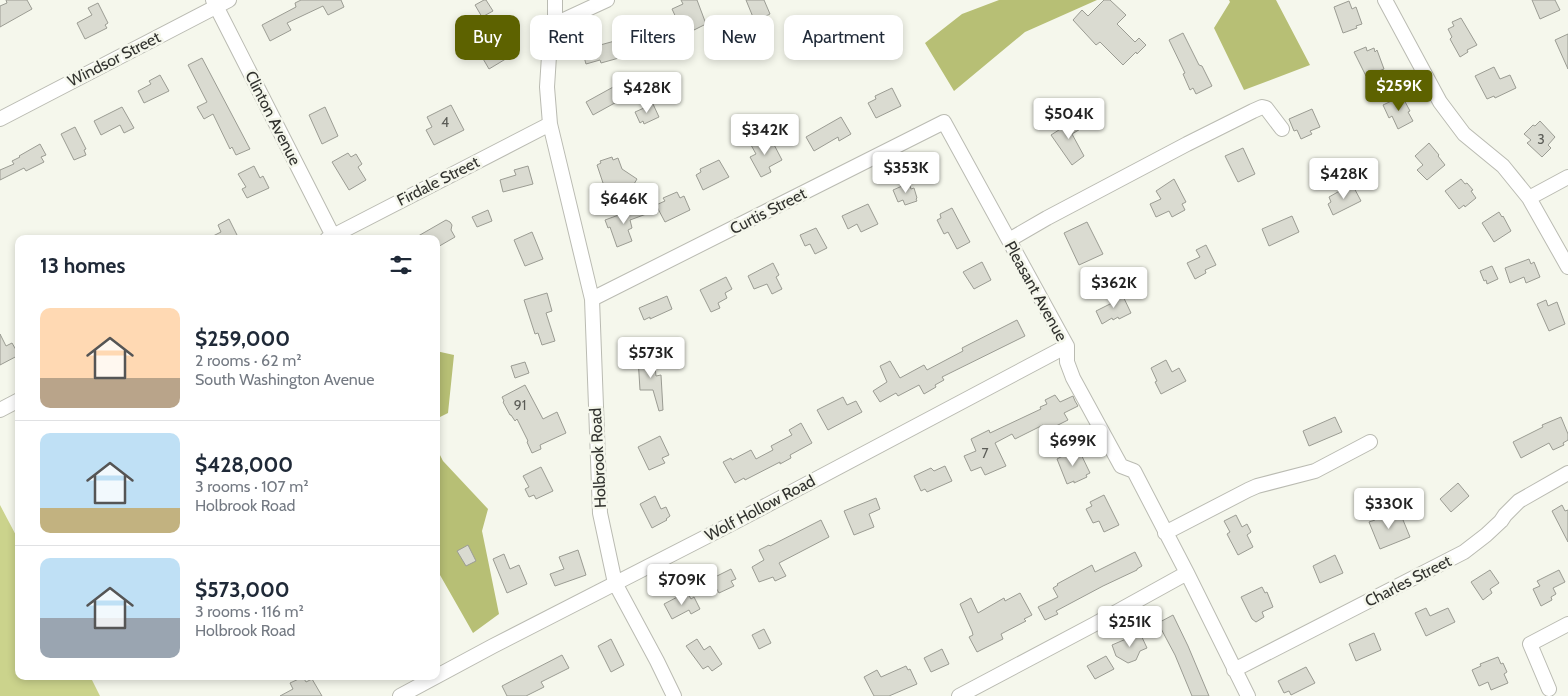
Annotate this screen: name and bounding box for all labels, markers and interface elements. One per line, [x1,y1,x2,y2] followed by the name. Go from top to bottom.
[455,15,520,60] chip: Buy
[530,15,602,60] chip: Rent
[612,15,694,60] chip: Filters
[704,15,774,60] chip: New
[784,15,903,60] chip: Apartment
[64,27,164,91] street label: Windsor Street
[241,68,305,168] street label: Clinton Avenue
[1364,70,1434,112] pin: $259K
[612,72,682,114] pin: $428K
[1376,76,1422,95] text: $259K
[623,78,671,97] text: $428K
[1034,98,1104,140] pin: $504K
[1044,104,1094,123] text: $504K
[441,113,449,131] house number: 4
[730,114,800,156] pin: $342K
[742,120,788,139] text: $342K
[1537,130,1545,148] house number: 3
[394,152,483,210] street label: Firdale Street
[871,152,941,194] pin: $353K
[883,158,929,177] text: $353K
[1309,158,1379,200] pin: $428K
[1320,164,1368,183] text: $428K
[589,182,659,225] pin: $646K
[727,183,810,238] street label: Curtis Street
[600,189,648,208] text: $646K
[1001,238,1071,344] street label: Pleasant Avenue
[387,251,415,279] icon: filters
[40,253,125,278] text: 13 homes
[1079,266,1149,309] pin: $362K
[1091,273,1137,292] text: $362K
[195,326,290,351] text: $259,000
[80,328,140,388] icon: home
[616,336,686,379] pin: $573K
[629,343,673,362] text: $573K
[195,351,302,370] text: 2 rooms · 62 m²
[195,370,374,389] text: South Washington Avenue
[514,396,526,414] house number: 91
[586,407,610,509] street label: Holbrook Road
[1038,424,1108,467] pin: $699K
[1050,431,1096,450] text: $699K
[981,444,989,462] house number: 7
[195,452,293,477] text: $428,000
[80,453,140,513] icon: home
[702,471,818,545] street label: Wolf Hollow Road
[195,477,309,496] text: 3 rooms · 107 m²
[1354,488,1424,530] pin: $330K
[1365,494,1413,513] text: $330K
[195,496,295,515] text: Holbrook Road
[1362,551,1455,611] street label: Charles Street
[647,564,717,606] pin: $709K
[658,570,706,589] text: $709K
[195,577,290,602] text: $573,000
[80,578,140,638] icon: home
[195,602,304,621] text: 3 rooms · 116 m²
[1095,606,1165,648] pin: $251K
[1109,612,1151,631] text: $251K
[195,621,295,640] text: Holbrook Road

